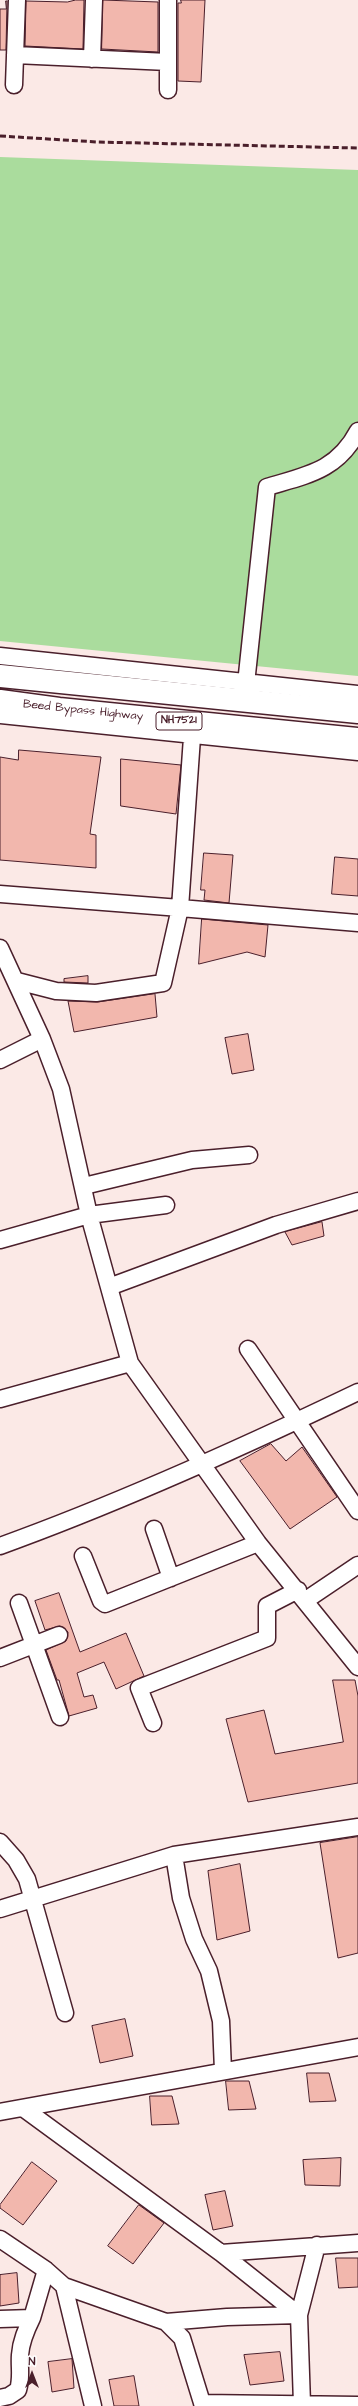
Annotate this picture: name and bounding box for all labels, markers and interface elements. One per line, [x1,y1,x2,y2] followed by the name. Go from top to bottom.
[22,698,144,724] street label: Beed Bypass Highway
[156,712,202,730] road number: NH752I
[12,2354,52,2394] north arrow
[29,2354,35,2369] text: N

